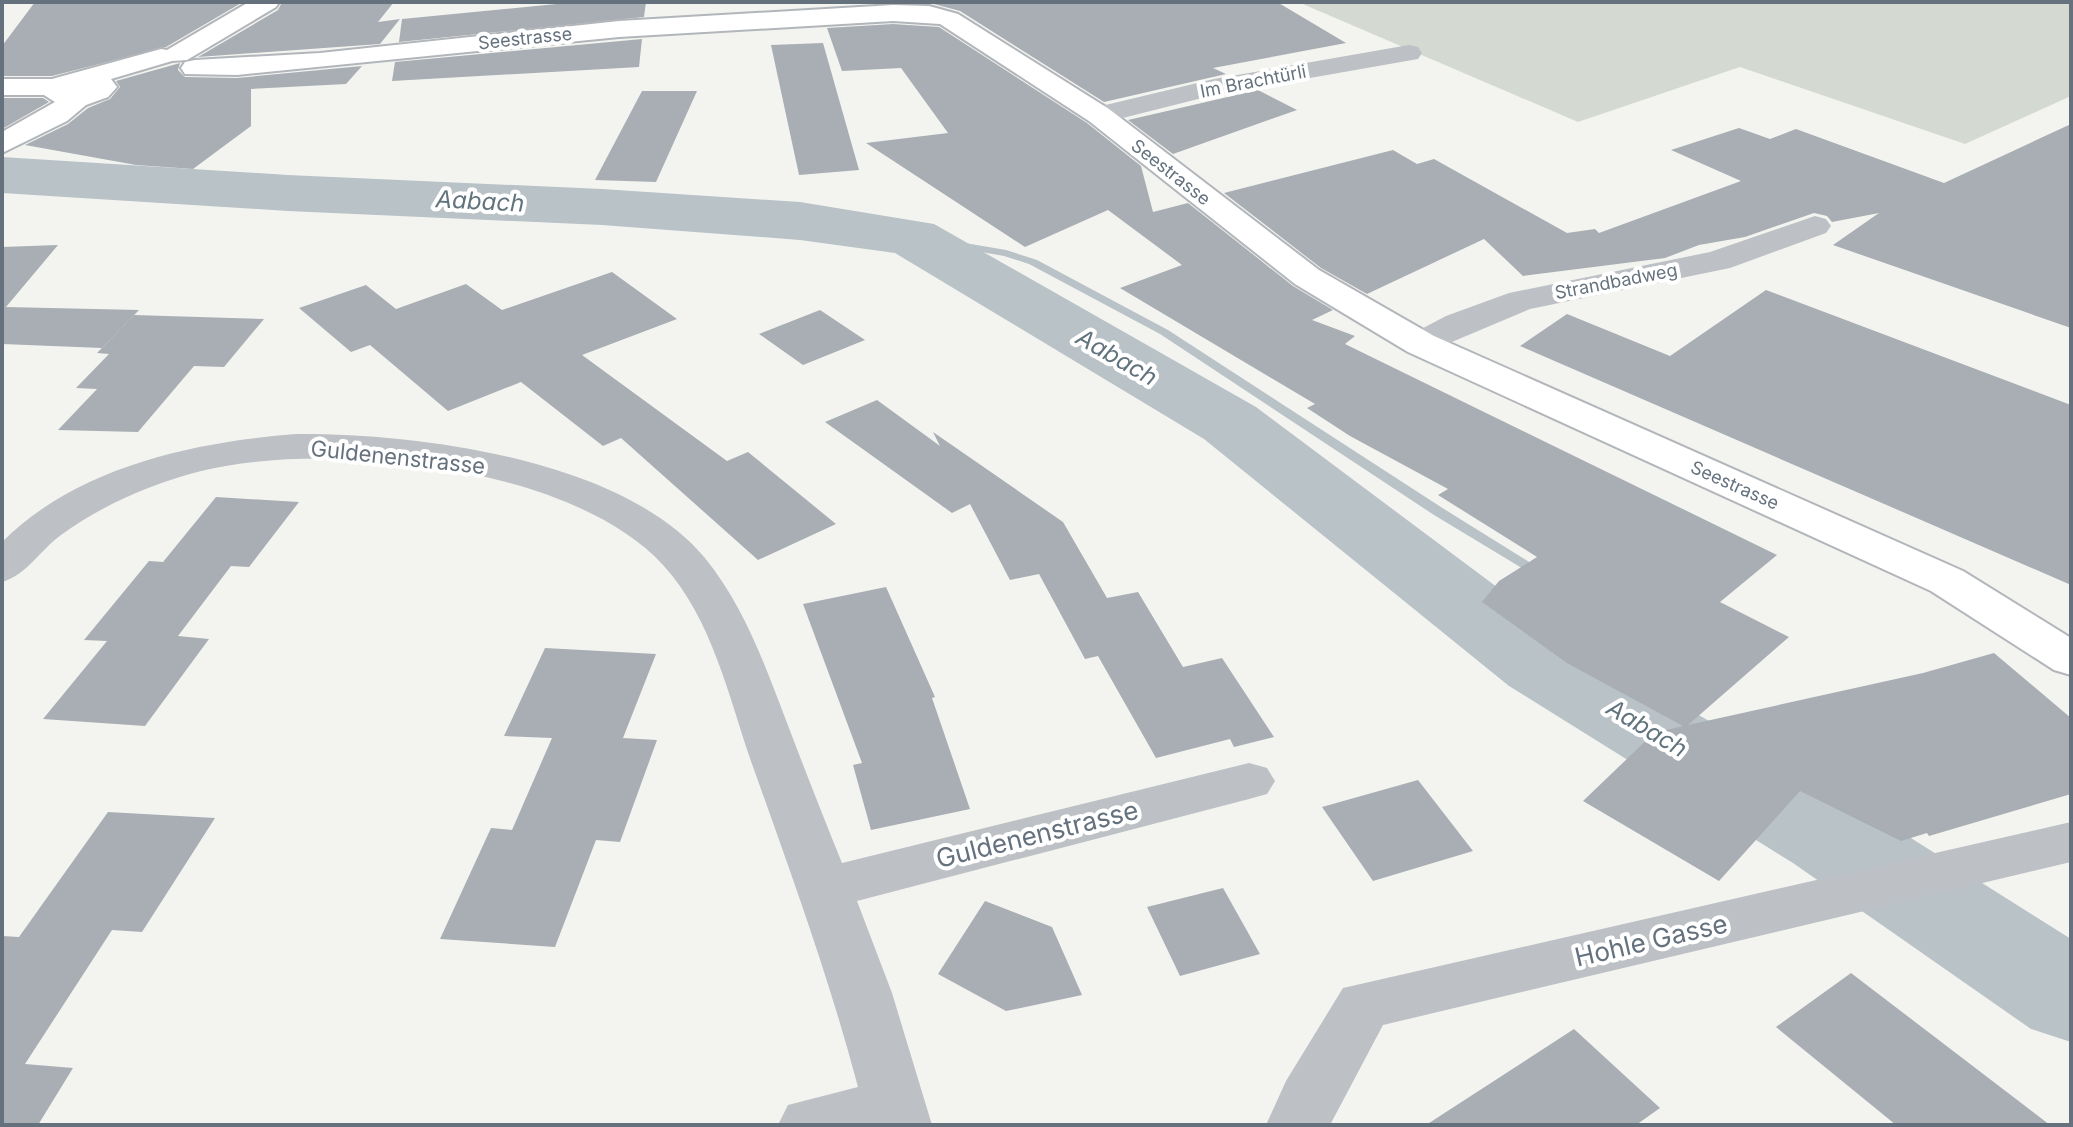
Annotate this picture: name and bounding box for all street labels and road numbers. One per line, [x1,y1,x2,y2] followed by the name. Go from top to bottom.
[477,23,573,53] street label: Seestrasse
[1198,60,1308,102] street label: Im Brachtürli
[1127,135,1215,209] street label: Seestrasse
[1553,259,1679,303] street label: Strandbadweg
[309,435,487,479] street label: Guldenenstrasse
[1688,456,1782,514] street label: Seestrasse
[933,794,1141,874] street label: Guldenenstrasse
[1572,907,1730,973] street label: Hohle Gasse

